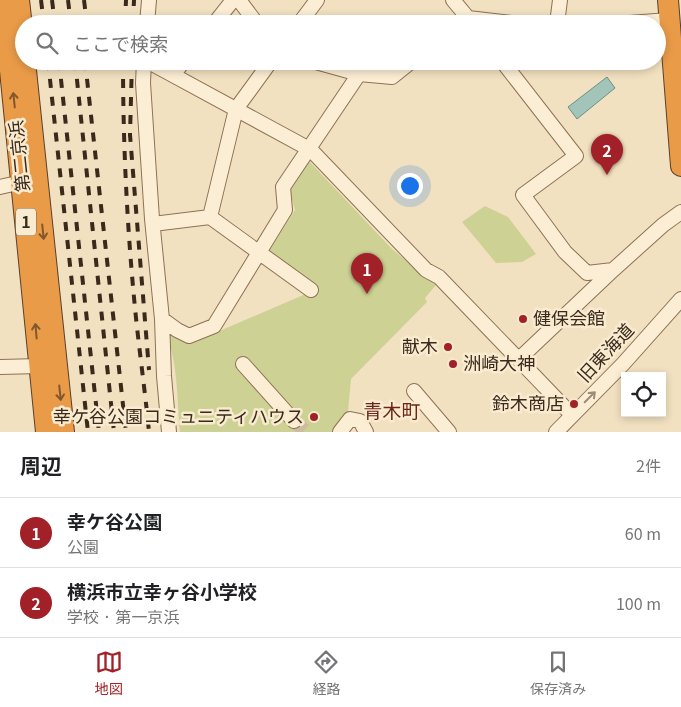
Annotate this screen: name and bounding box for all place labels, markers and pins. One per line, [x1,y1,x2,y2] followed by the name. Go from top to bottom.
[591,134,623,175] pin: 2
[351,253,383,294] pin: 1
[533,304,605,330] place label: 健保会館
[517,313,529,325] marker: 健保会館
[402,332,438,358] place label: 献木
[442,341,454,353] marker: 献木
[463,349,535,375] place label: 洲崎大神
[447,358,459,370] marker: 洲崎大神
[492,389,564,415] place label: 鈴木商店
[568,398,580,410] marker: 鈴木商店
[53,402,304,428] place label: 幸ケ谷公園コミュニティハウス
[308,411,320,423] marker: 幸ケ谷公園コミュニティハウス

